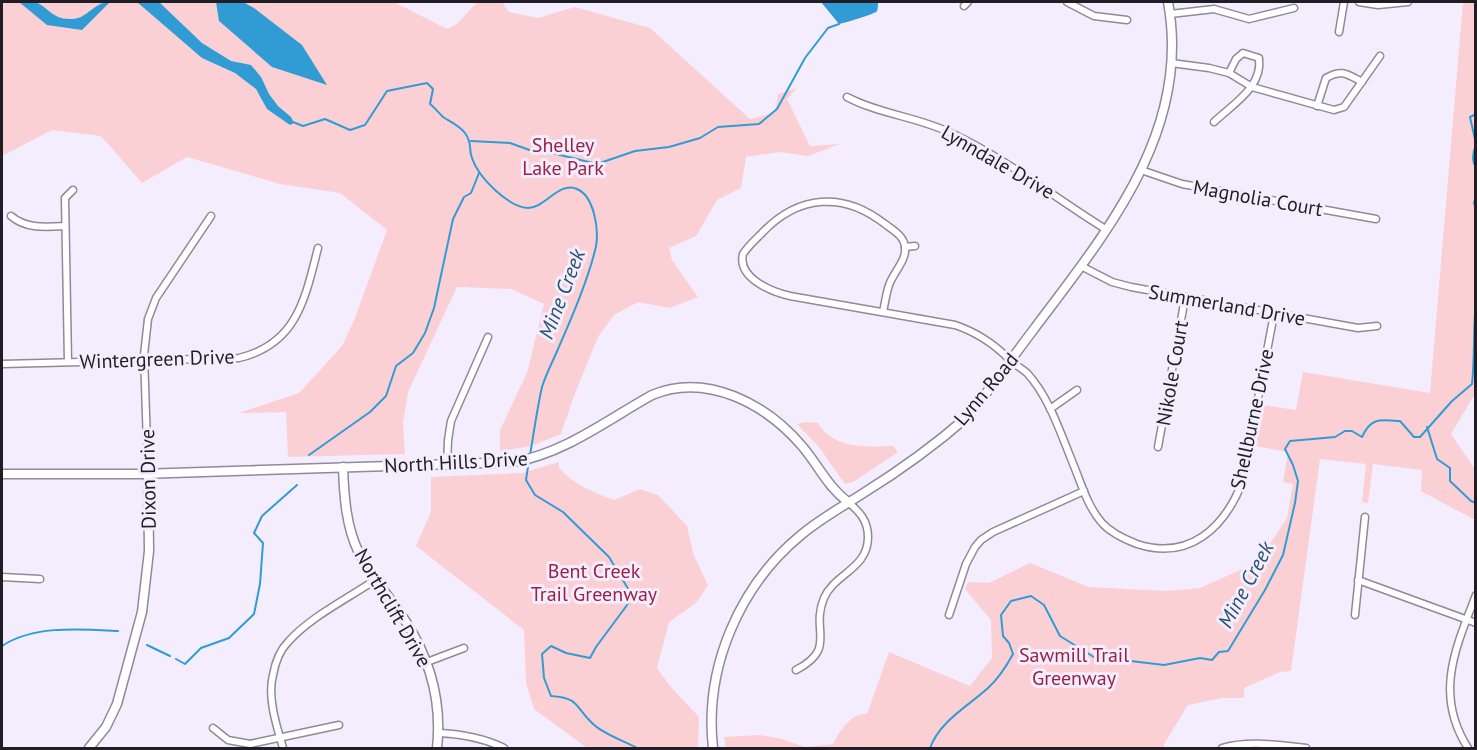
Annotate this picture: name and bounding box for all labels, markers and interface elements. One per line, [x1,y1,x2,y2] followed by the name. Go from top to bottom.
[937,119,1059,205] street label: Lynndale Drive
[522,132,604,181] park label: Shelley Lake Park
[1191,174,1325,222] street label: Magnolia Court
[532,244,592,343] water label: Mine Creek
[1147,278,1307,332] street label: Summerland Drive
[1150,318,1194,428] street label: Nikole Court
[79,343,235,375] street label: Wintergreen Drive
[1224,346,1280,492] street label: Shellburne Drive
[948,347,1024,431] street label: Lynn Road
[134,429,162,529] street label: Dixon Drive
[384,445,528,479] street label: North Hills Drive
[1212,536,1280,633] water label: Mine Creek
[349,544,437,672] street label: Northclift Drive
[531,558,658,607] park label: Bent Creek Trail Greenway
[1019,642,1129,691] park label: Sawmill Trail Greenway

